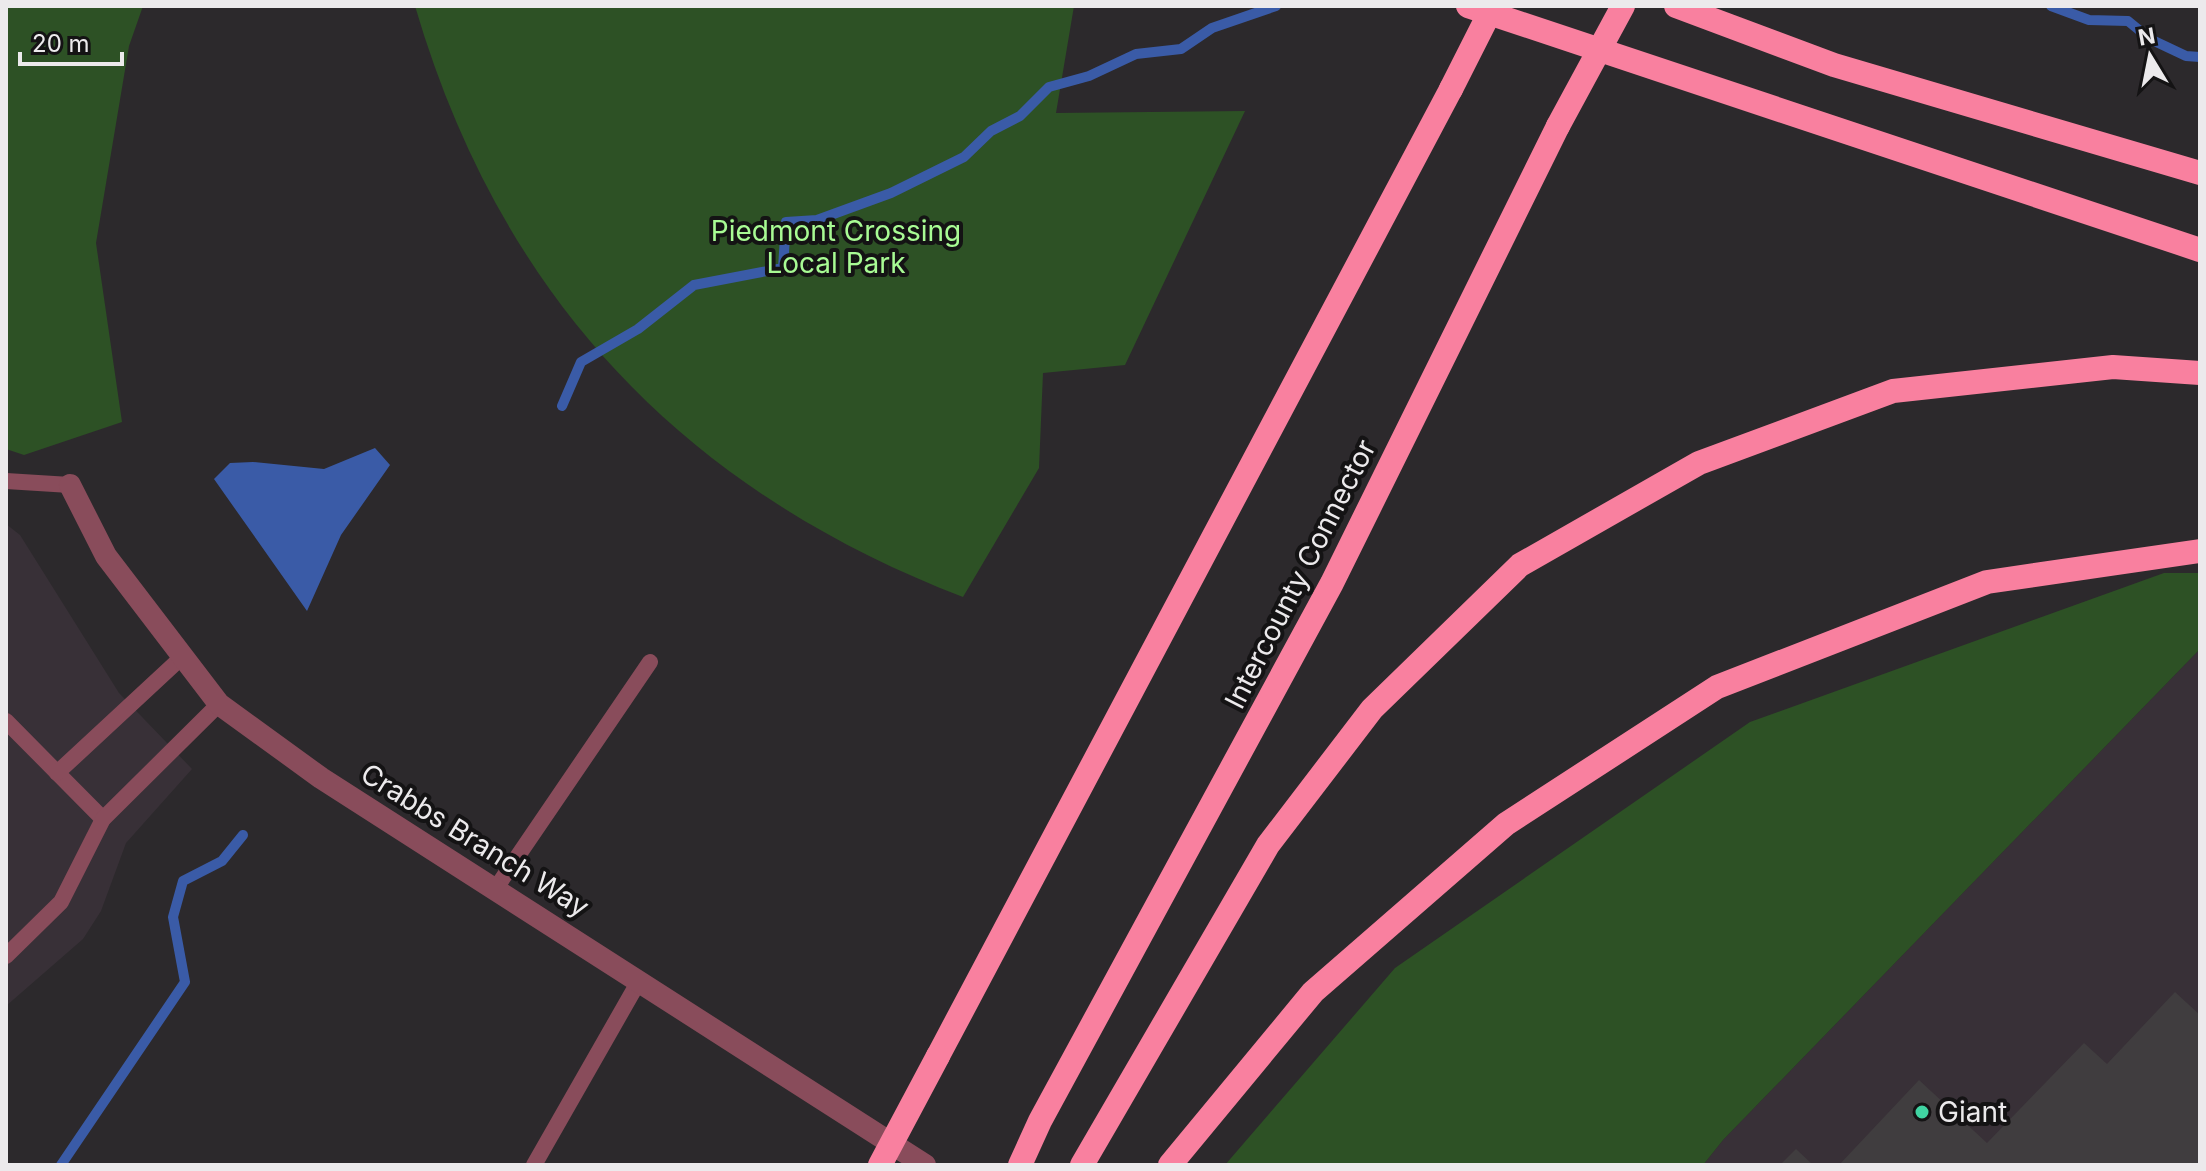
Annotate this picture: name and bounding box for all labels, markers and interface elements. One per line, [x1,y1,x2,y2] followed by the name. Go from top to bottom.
[20,16,122,66] scale bar
[2110,16,2190,96] north arrow
[2136,22,2157,51] text: N
[32,29,90,58] text: 20 m
[711,214,961,280] park label: Piedmont Crossing Local Park
[1217,434,1383,714] street label: Intercounty Connector
[355,756,595,924] street label: Crabbs Branch Way
[1938,1095,2007,1129] place label: Giant
[1913,1103,1931,1121] marker: Giant

